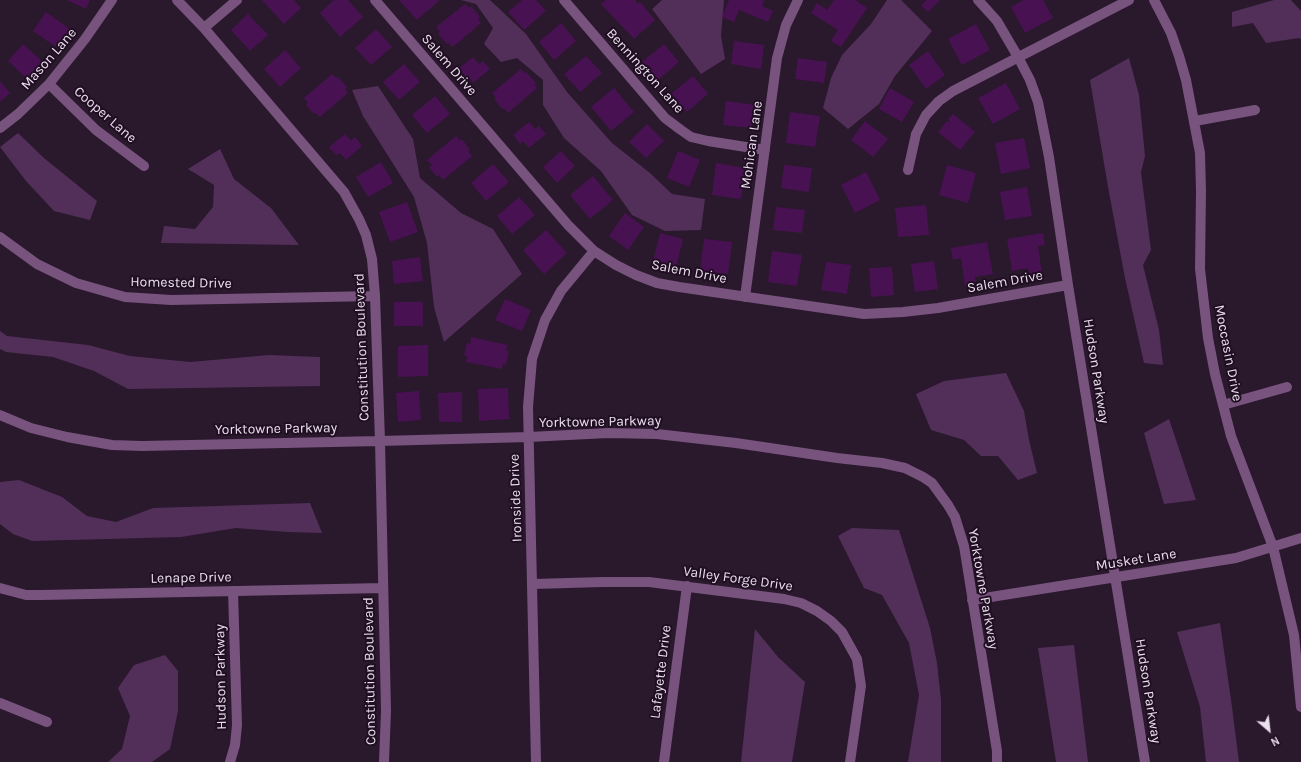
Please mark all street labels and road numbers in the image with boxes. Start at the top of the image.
street label: Mason Lane [18,25,80,93]
street label: Bennington Lane [603,25,687,117]
street label: Salem Drive [418,31,480,99]
street label: Cooper Lane [70,83,140,147]
street label: Mohican Lane [738,100,766,190]
street label: Salem Drive [650,256,728,288]
street label: Salem Drive [966,267,1044,297]
street label: Constitution Boulevard [351,273,373,421]
street label: Homested Drive [130,274,232,292]
street label: Moccasin Drive [1210,303,1246,403]
street label: Hudson Parkway [1079,317,1113,425]
street label: Yorktowne Parkway [539,413,661,431]
street label: Yorktowne Parkway [215,420,337,438]
street label: Ironside Drive [506,454,526,542]
street label: Yorktowne Parkway [964,527,1002,651]
street label: Musket Lane [1095,545,1177,575]
street label: Valley Forge Drive [682,563,794,595]
street label: Lenape Drive [150,569,232,587]
street label: Constitution Boulevard [360,597,380,745]
street label: Hudson Parkway [212,624,230,730]
street label: Lafayette Drive [647,624,675,720]
street label: Hudson Parkway [1131,637,1165,745]

